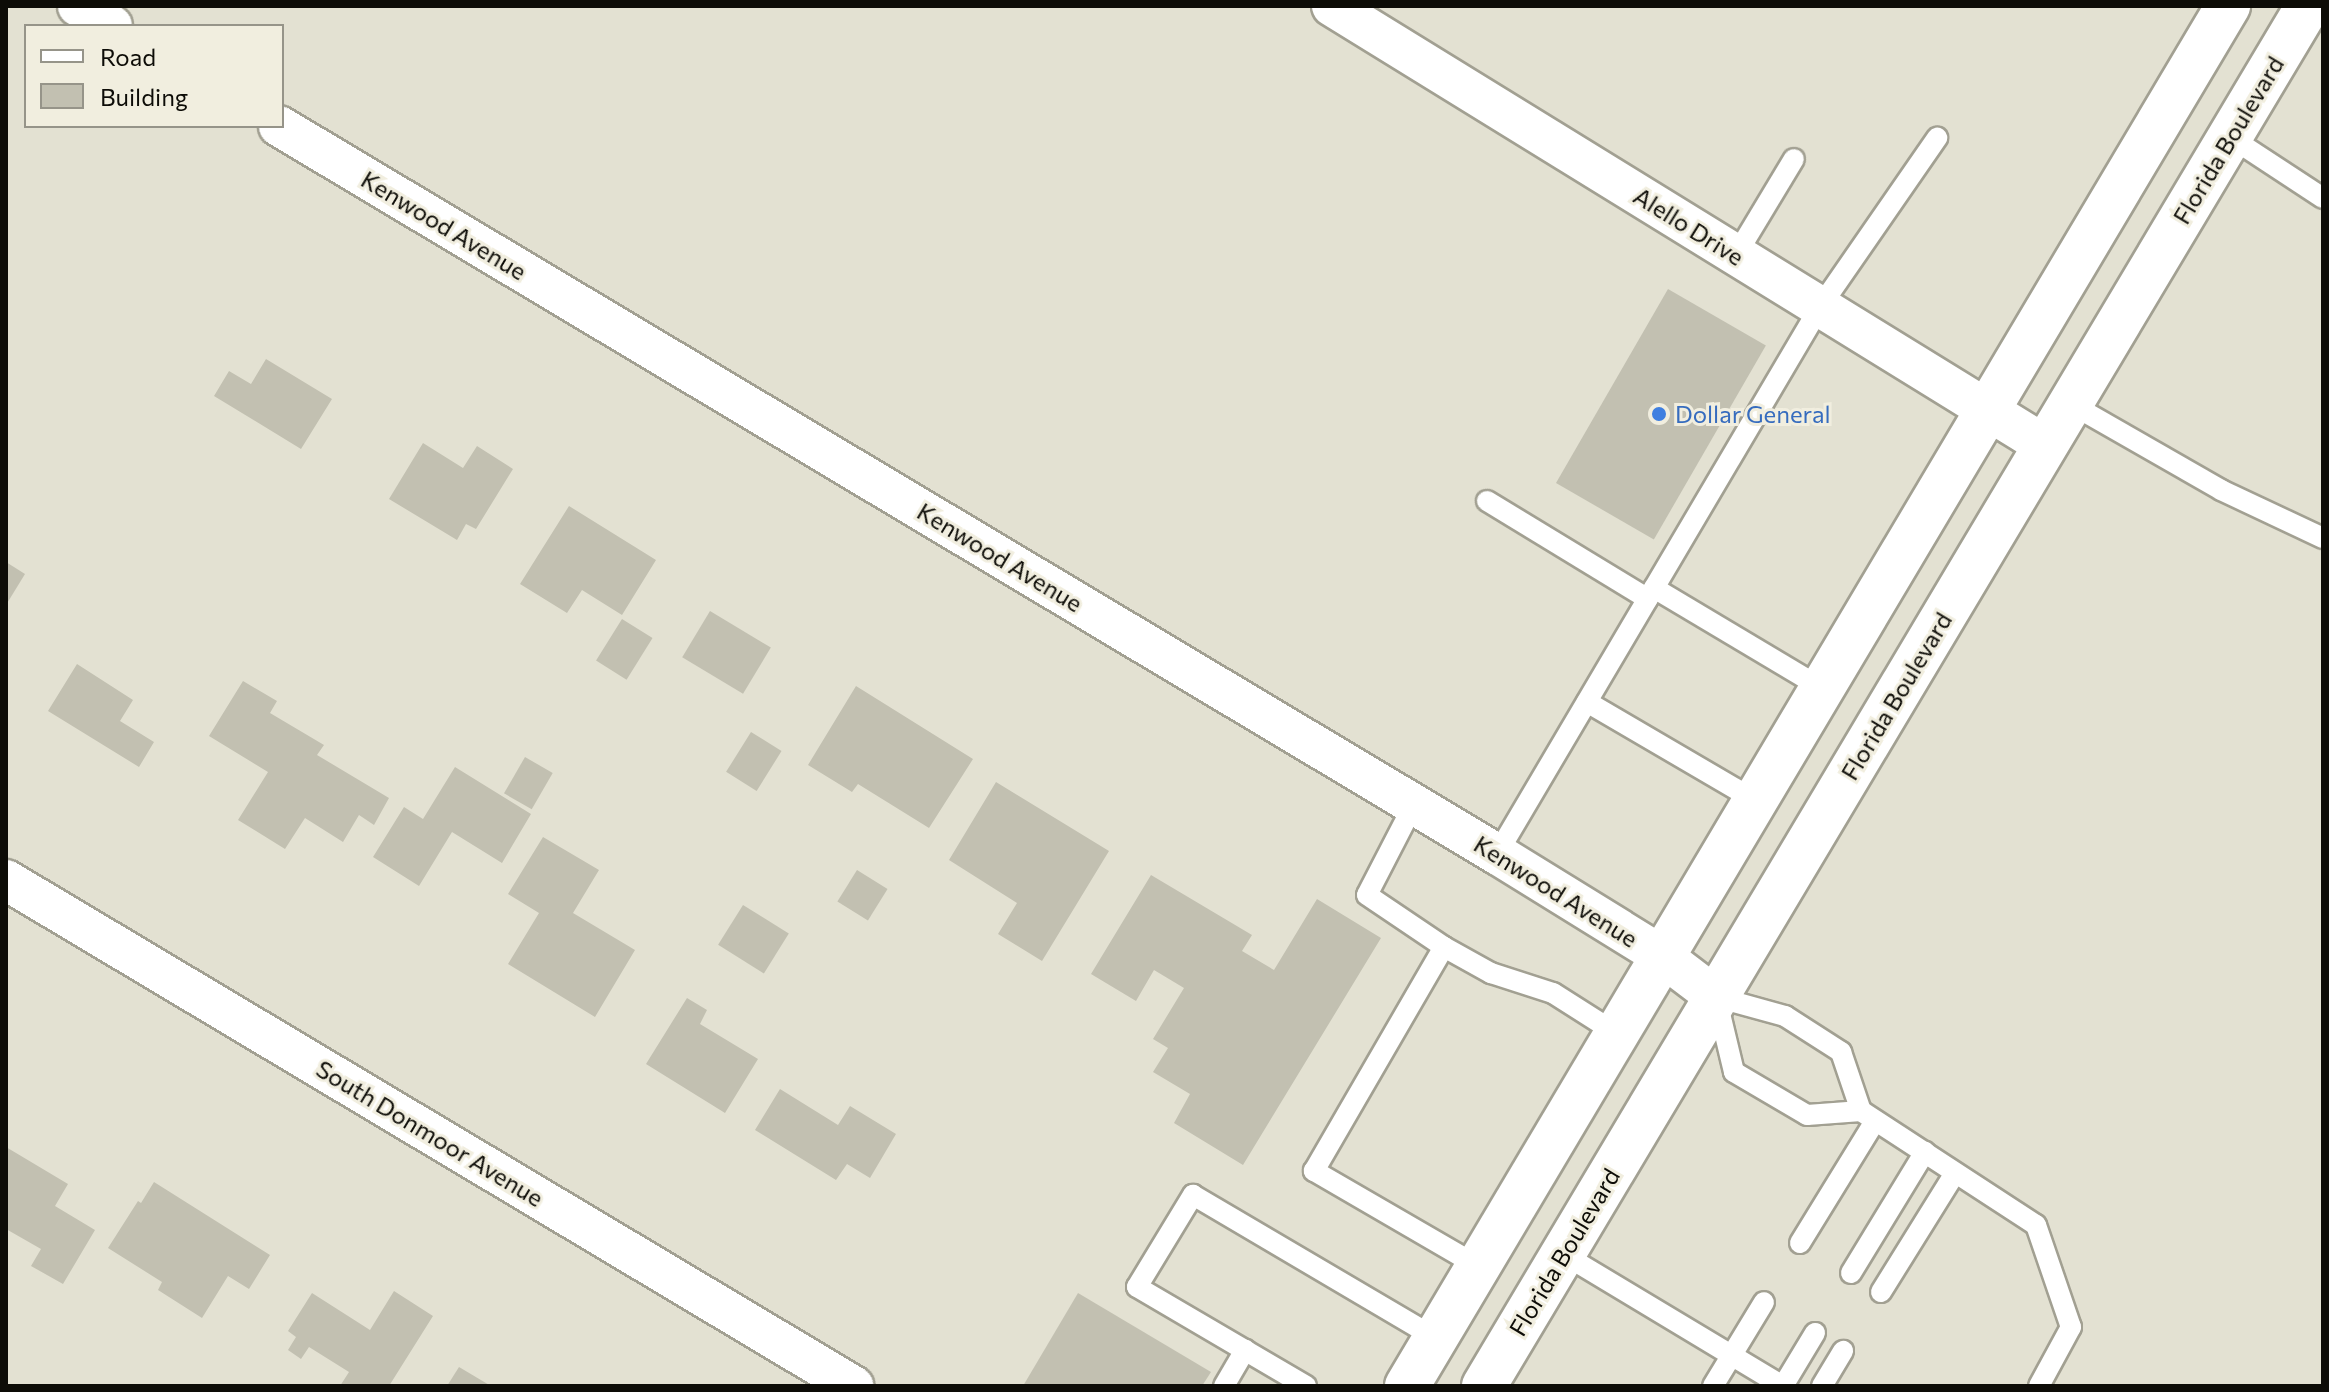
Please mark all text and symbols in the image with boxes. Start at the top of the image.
legend [24,24,284,128]
text: Road [100,42,156,71]
street label: Florida Boulevard [2167,51,2289,229]
text: Building [100,82,188,111]
street label: Kenwood Avenue [356,164,532,286]
street label: Alello Drive [1629,181,1749,271]
place label: Dollar General [1675,400,1831,428]
marker: Dollar General [1650,405,1668,423]
street label: Kenwood Avenue [912,496,1088,618]
street label: Florida Boulevard [1835,607,1957,785]
street label: Kenwood Avenue [1469,829,1643,953]
street label: South Donmoor Avenue [311,1054,549,1212]
street label: Florida Boulevard [1503,1163,1625,1341]

